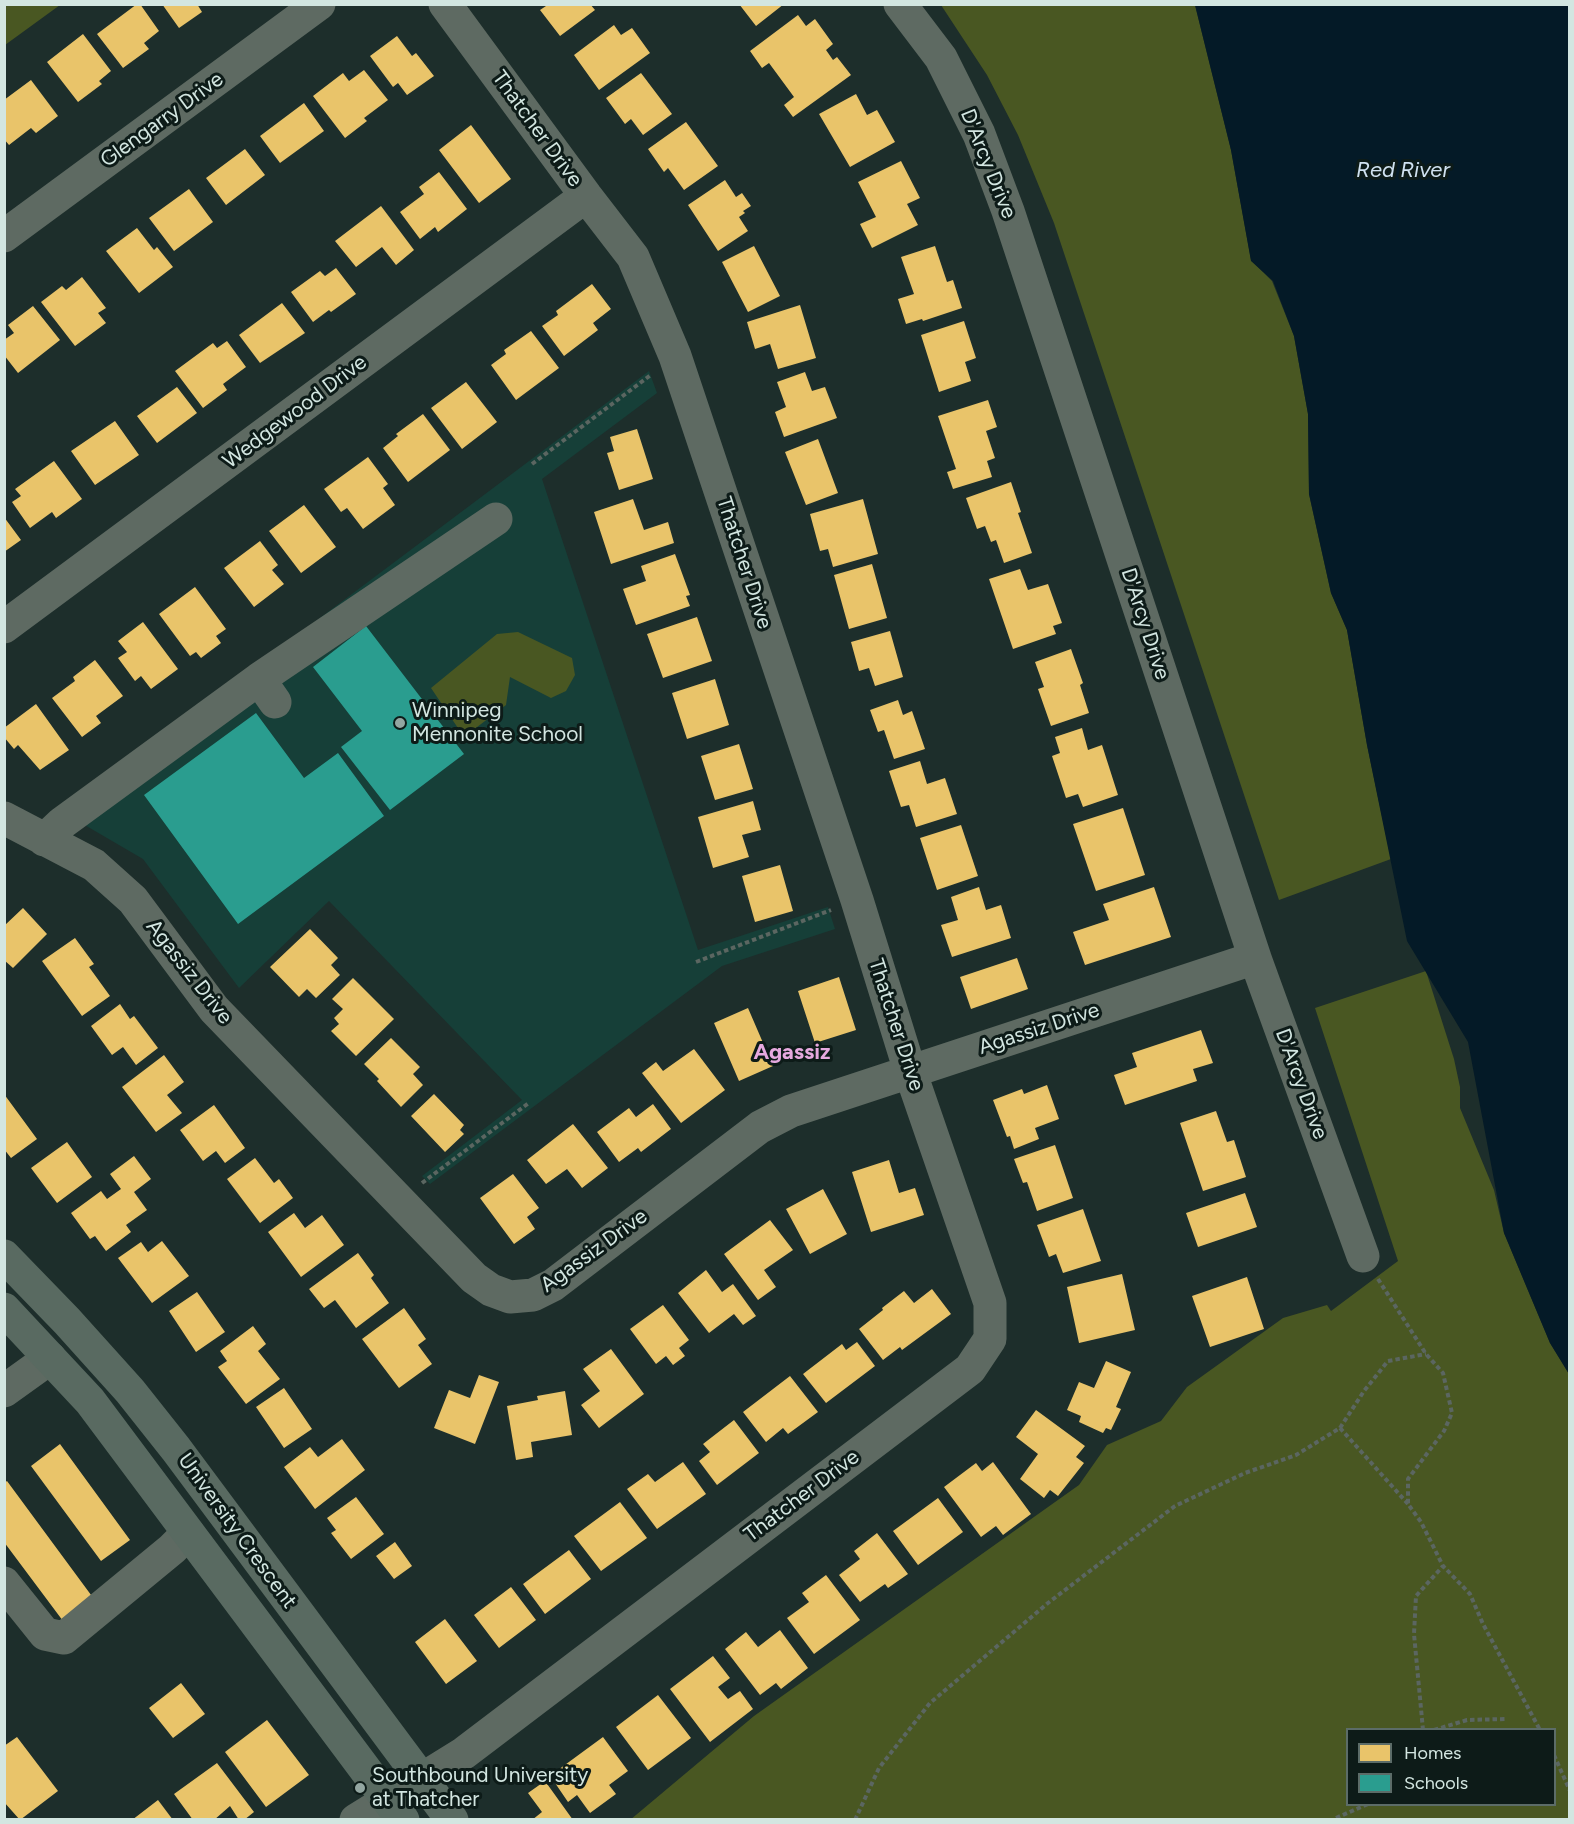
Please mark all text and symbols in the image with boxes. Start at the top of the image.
street label: Thatcher Drive [486,66,588,192]
street label: Glengarry Drive [96,67,228,173]
street label: D'Arcy Drive [955,106,1021,222]
water label: Red River [1356,158,1450,184]
street label: Wedgewood Drive [218,350,372,474]
street label: Thatcher Drive [711,494,777,632]
street label: D'Arcy Drive [1115,565,1175,683]
place label: Winnipeg Mennonite School [412,698,583,748]
marker: Winnipeg Mennonite School [393,716,407,730]
street label: Agassiz Drive [140,915,238,1029]
street label: Thatcher Drive [863,956,929,1094]
street label: Agassiz Drive [975,998,1103,1060]
street label: D'Arcy Drive [1269,1025,1333,1143]
district label: Agassiz [753,1040,831,1066]
street label: Agassiz Drive [536,1204,652,1298]
street label: Thatcher Drive [740,1445,864,1547]
street label: University Crescent [172,1449,302,1613]
legend [1346,1728,1556,1806]
text: Homes [1404,1742,1462,1764]
place label: Southbound University at Thatcher [372,1763,588,1813]
text: Schools [1404,1772,1468,1794]
marker: Southbound University at Thatcher [353,1781,367,1795]

